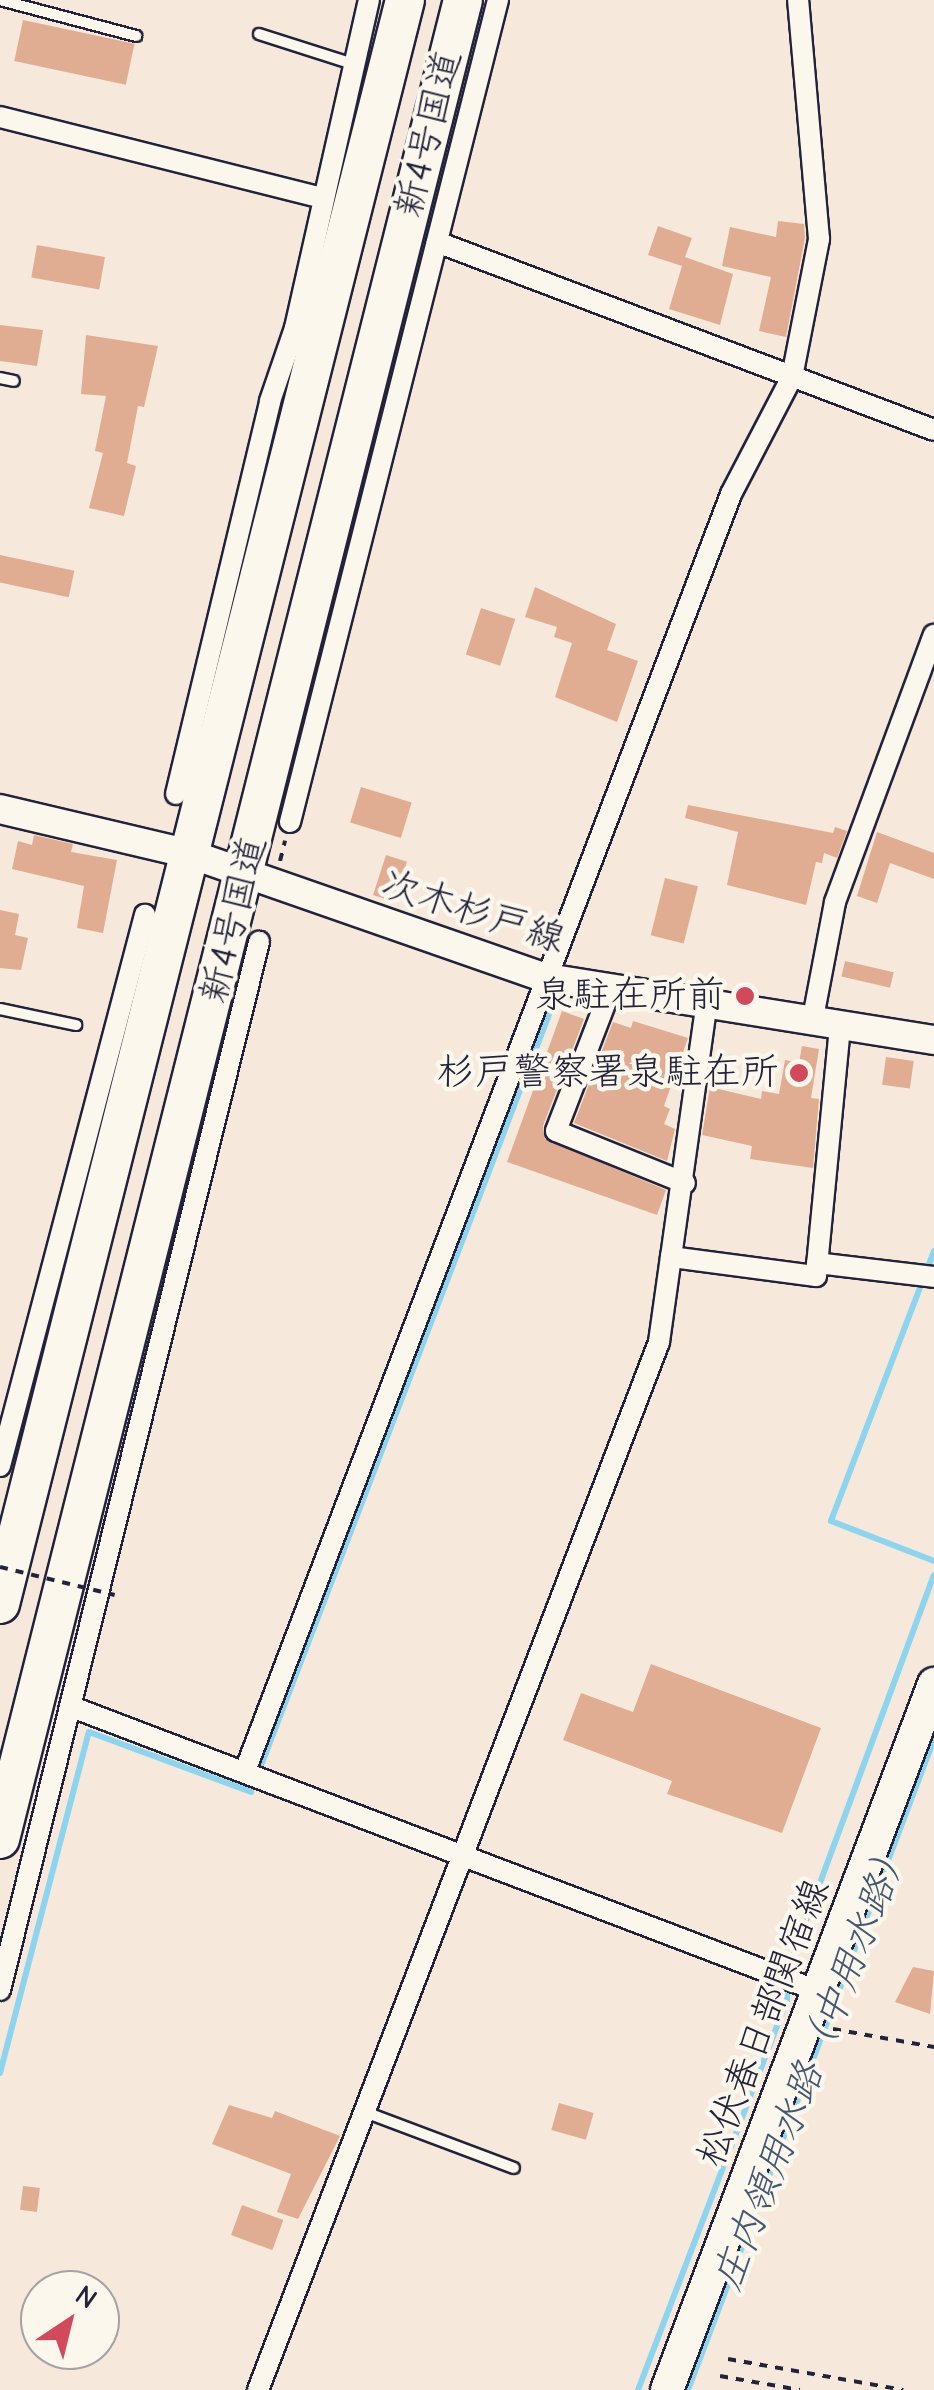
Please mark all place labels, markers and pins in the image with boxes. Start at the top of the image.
place label: 泉駐在所前 [535,973,725,1019]
marker: 泉駐在所前 [734,985,756,1007]
place label: 杉戸警察署泉駐在所 [437,1050,779,1096]
marker: 杉戸警察署泉駐在所 [788,1062,810,1084]

